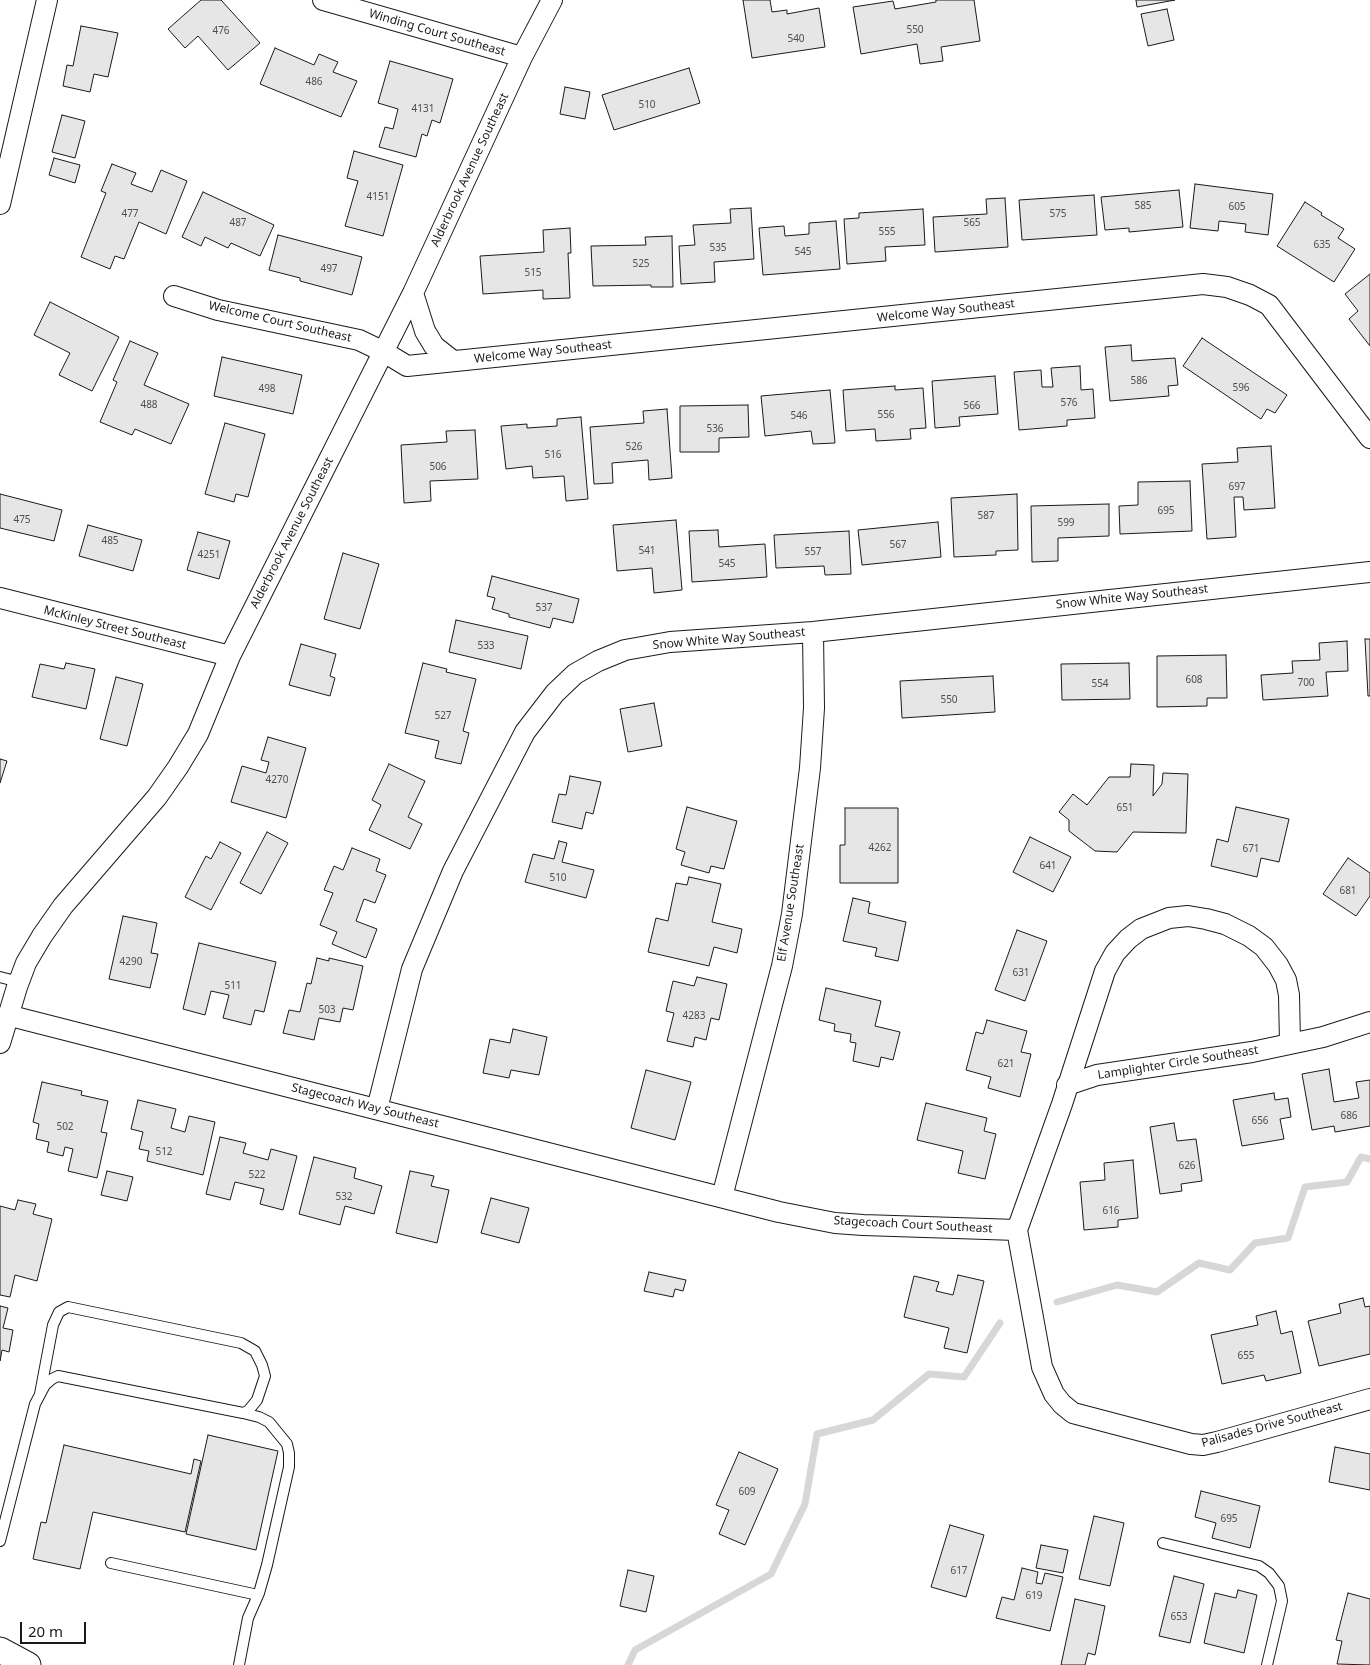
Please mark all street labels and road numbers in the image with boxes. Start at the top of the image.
street label: Winding Court Southeast [367,7,507,59]
street label: Alderbrook Avenue Southeast [428,91,512,249]
street label: Welcome Way Southeast [876,297,1016,325]
street label: Welcome Court Southeast [207,299,353,345]
street label: Welcome Way Southeast [473,338,613,366]
street label: Alderbrook Avenue Southeast [247,455,337,611]
street label: Snow White Way Southeast [1055,582,1209,612]
street label: McKinley Street Southeast [42,603,188,653]
street label: Snow White Way Southeast [652,625,806,653]
street label: Elf Avenue Southeast [775,843,807,963]
street label: Lamplighter Circle Southeast [1097,1043,1259,1083]
street label: Stagecoach Way Southeast [290,1081,440,1131]
street label: Stagecoach Court Southeast [833,1214,993,1236]
street label: Palisades Drive Southeast [1200,1399,1344,1451]

